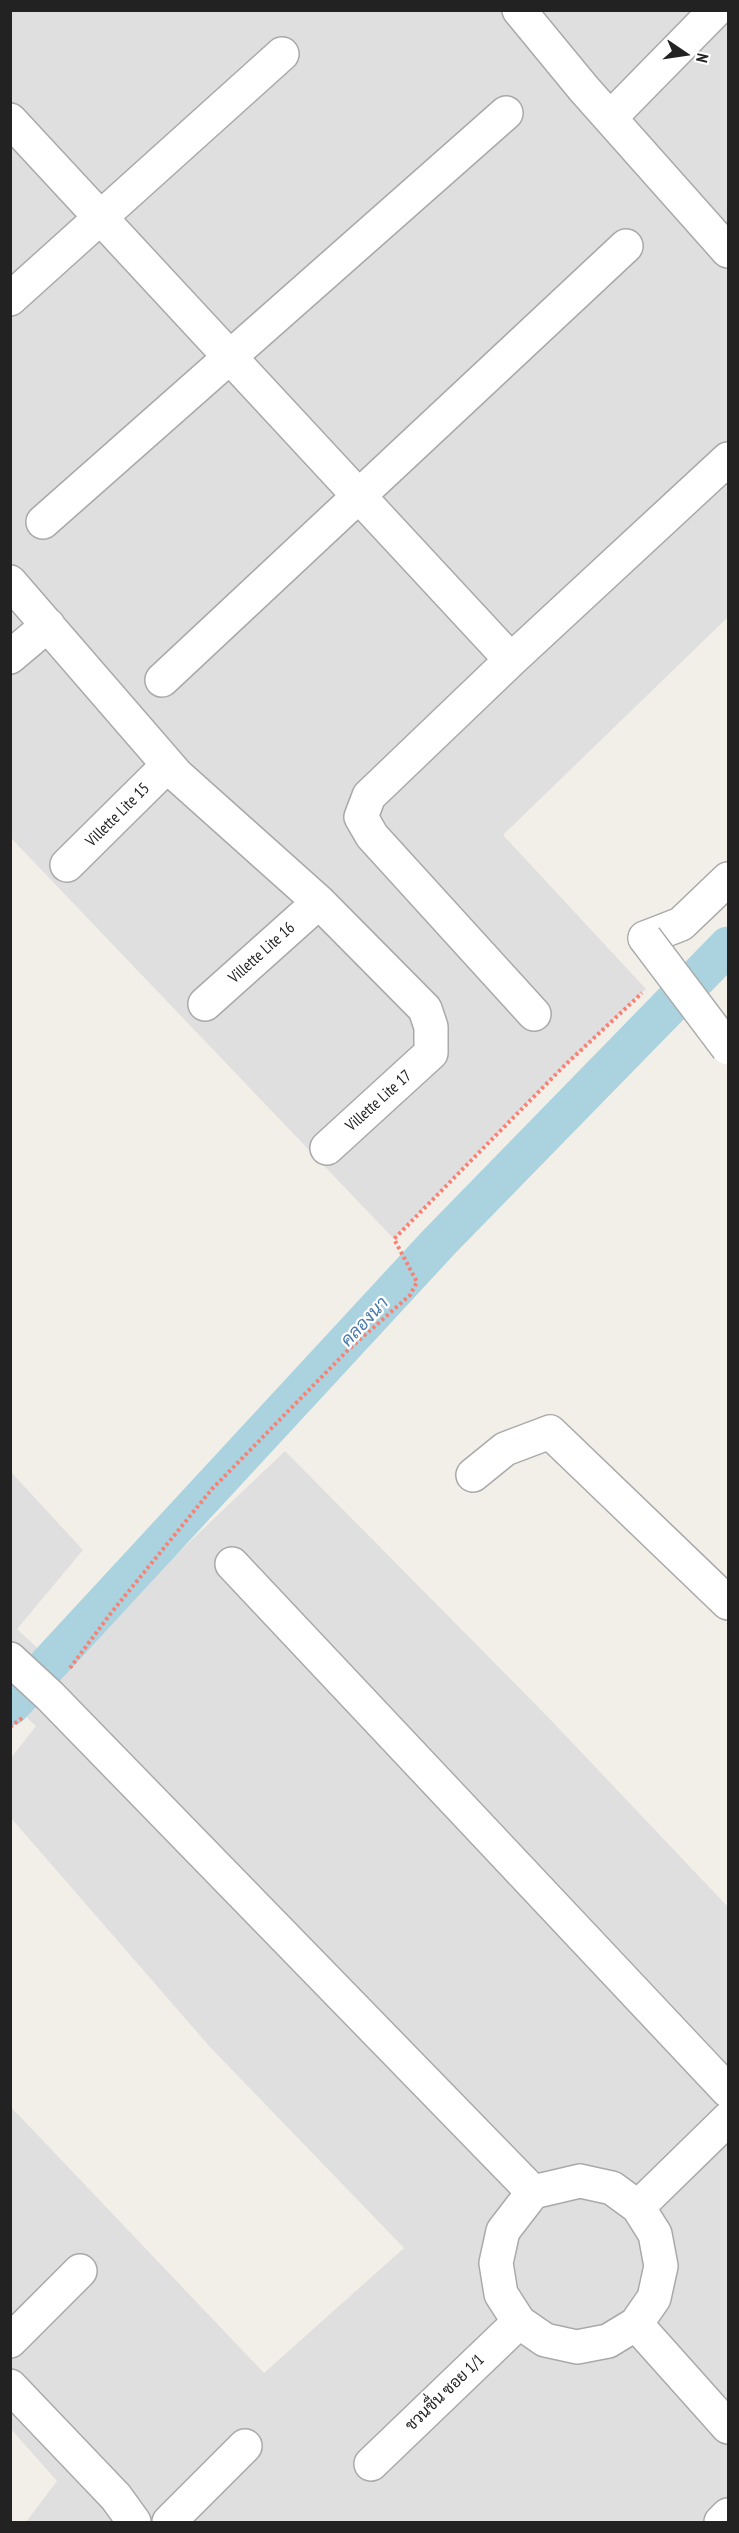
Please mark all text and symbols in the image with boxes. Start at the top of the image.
north arrow [655,24,715,84]
text: N [692,52,713,65]
street label: Villette Lite 15 [82,779,154,851]
street label: Villette Lite 16 [225,918,299,988]
street label: Villette Lite 17 [342,1066,416,1136]
water label: คลองนา [337,1293,393,1351]
street label: ชวนชื่น ซอย 1/1 [402,2351,488,2435]

